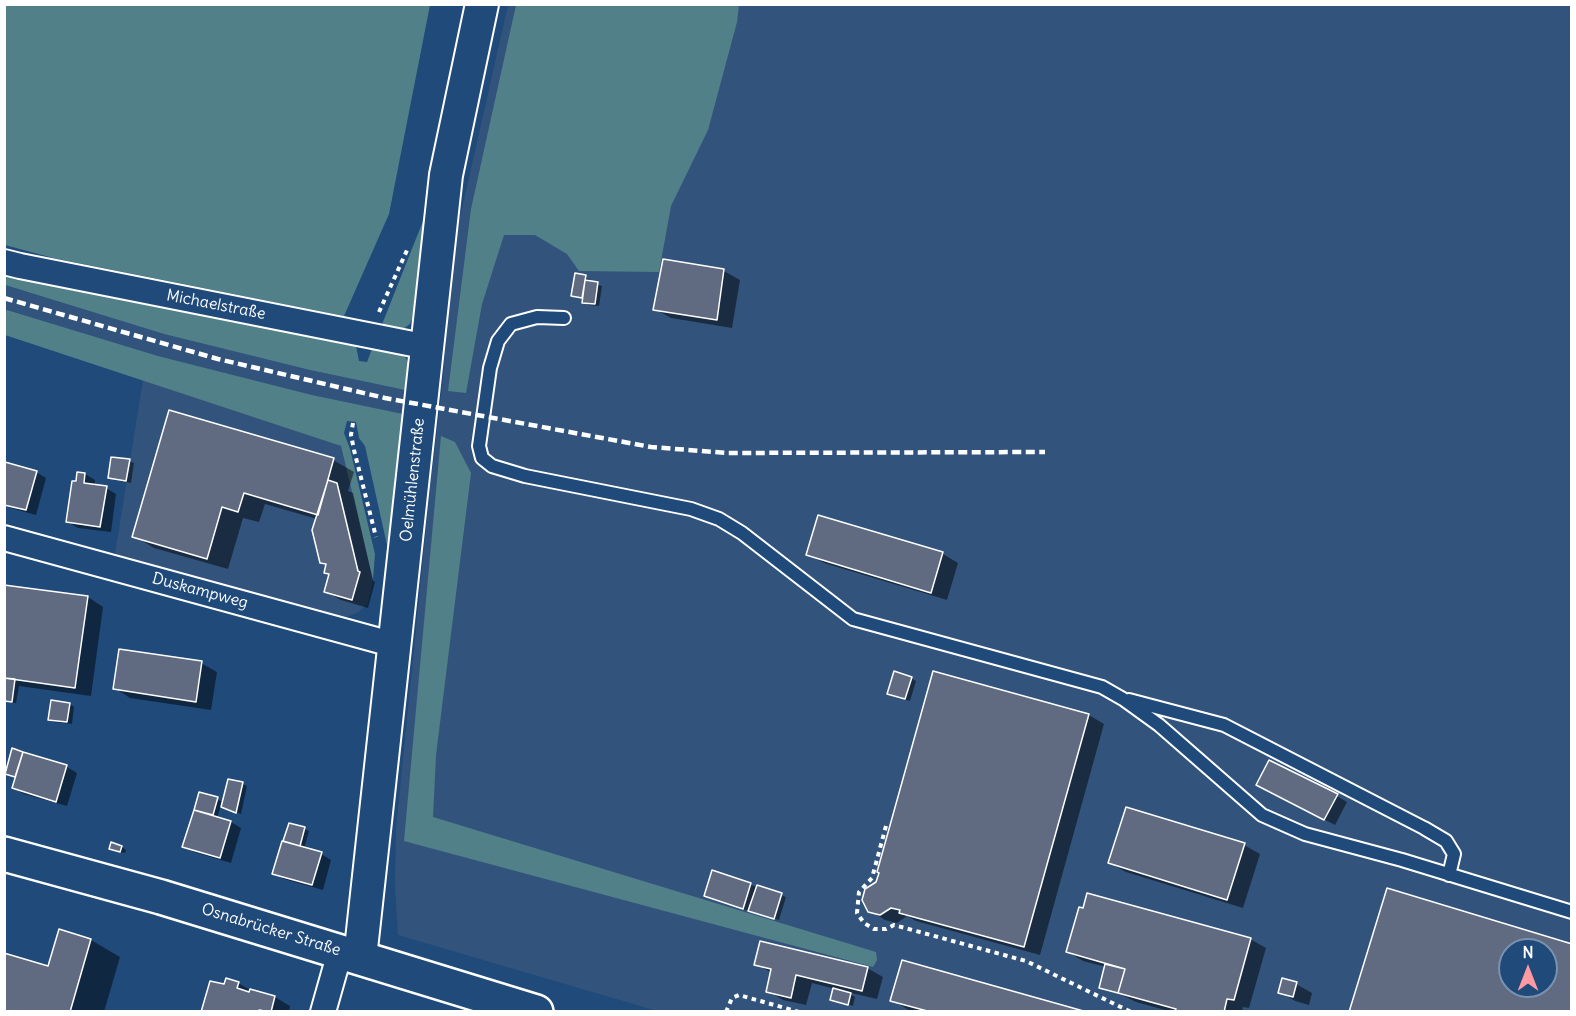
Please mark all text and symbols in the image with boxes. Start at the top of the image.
street label: Michaelstraße [165,286,267,324]
street label: Oelmühlenstraße [397,417,429,543]
street label: Duskampweg [150,569,250,613]
street label: Osnabrücker Straße [199,900,343,960]
north arrow [1498,938,1558,998]
text: N [1522,942,1534,962]

